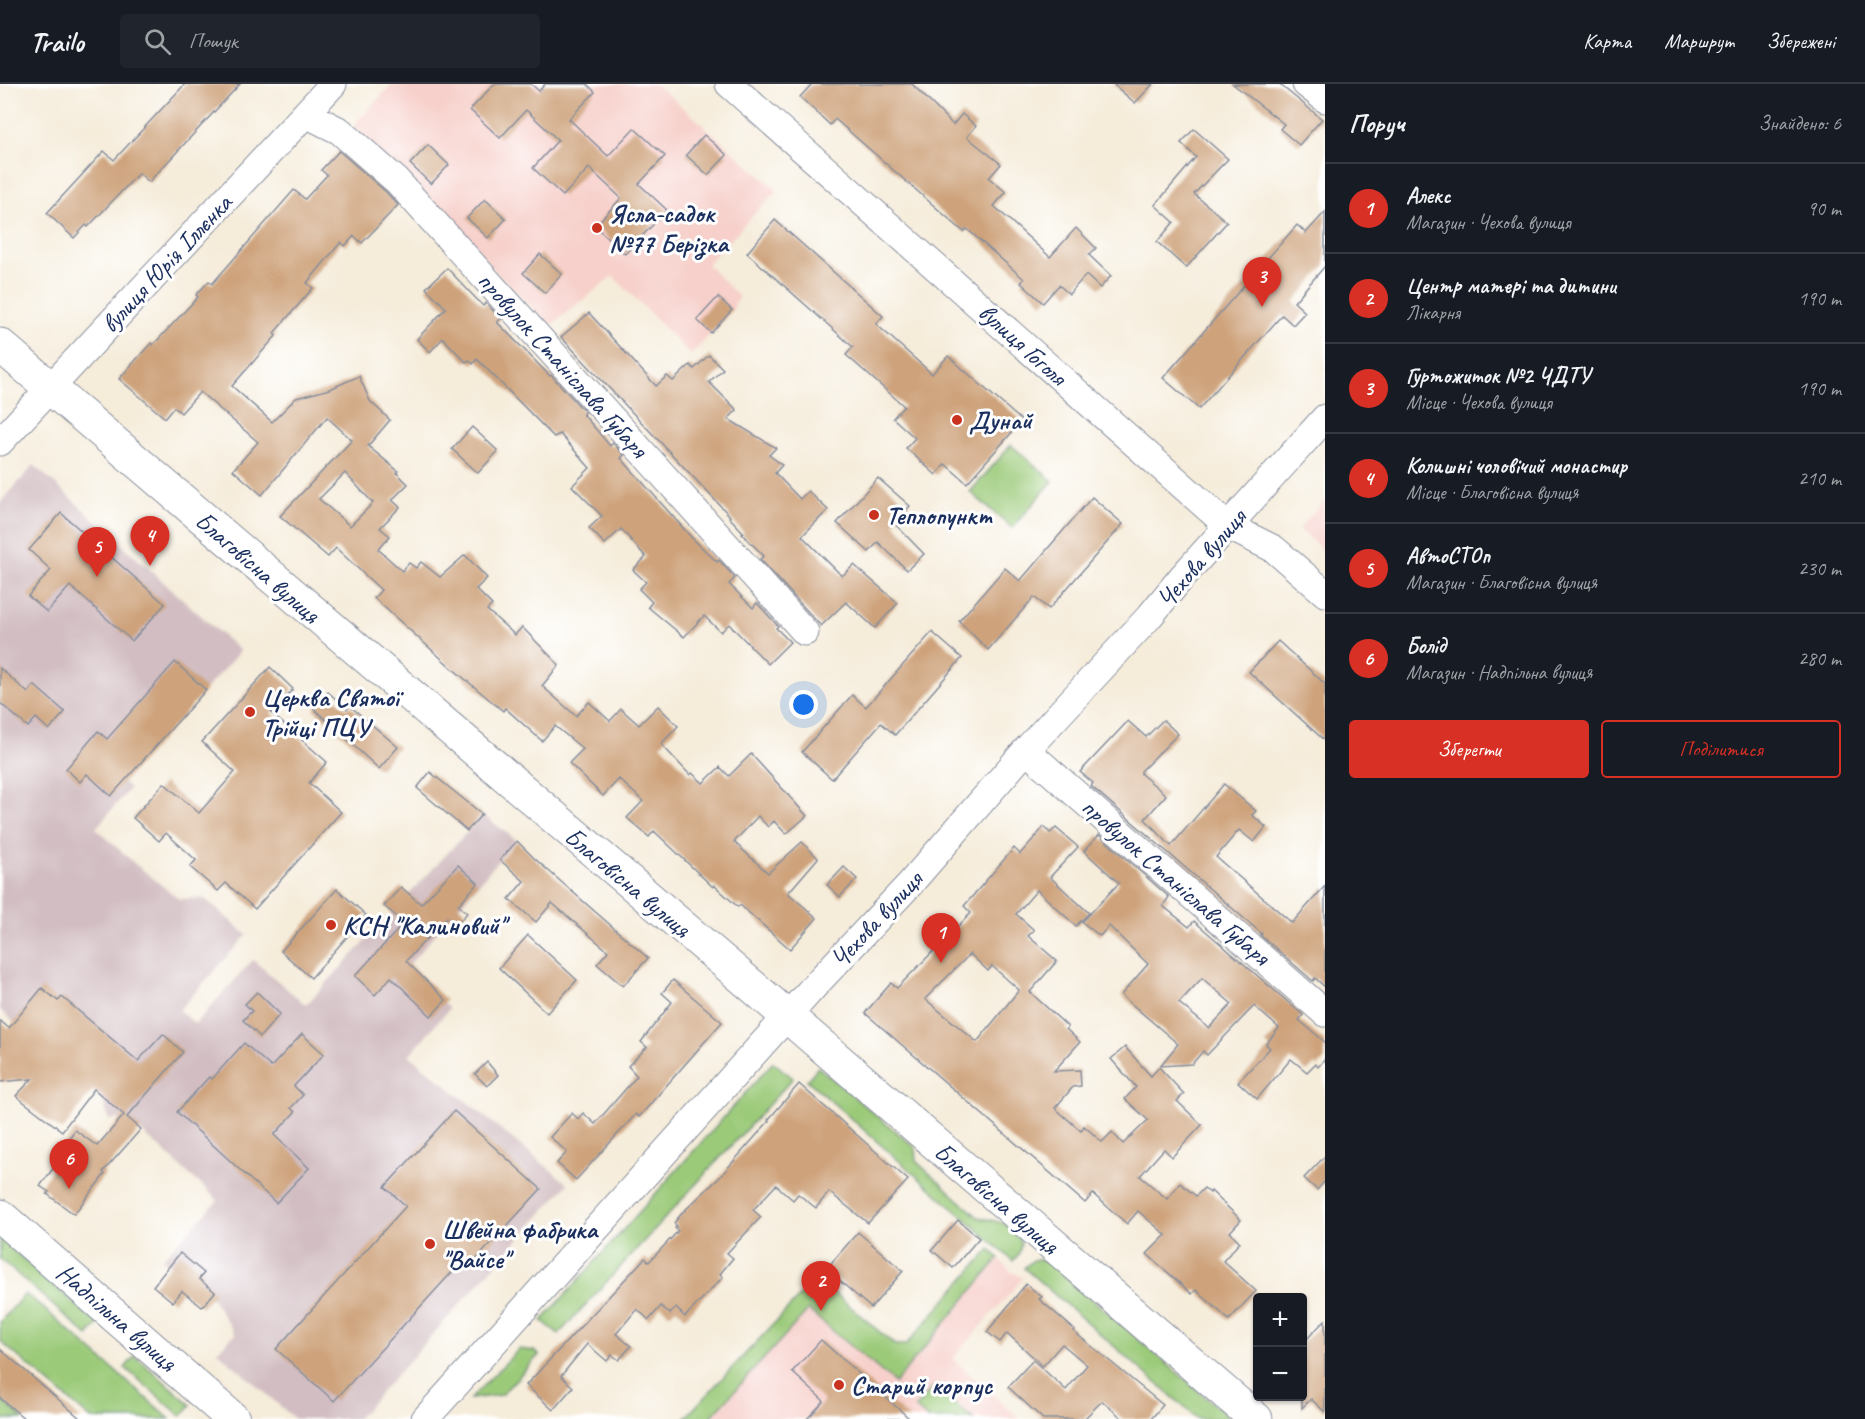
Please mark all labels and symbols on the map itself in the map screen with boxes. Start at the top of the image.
street label: вулиця Юрія Іллєнка [94,186,240,340]
place label: Ясла-садок №77 Берізка [609,197,730,260]
marker: Ясла-садок №77 Берізка [590,221,604,235]
pin: 3 [1242,258,1282,307]
street label: провулок Станіслава Губаря [470,264,656,466]
street label: вулиця Гоголя [971,296,1075,394]
place label: Дунай [969,404,1034,437]
marker: Дунай [950,413,964,427]
place label: Теплопункт [886,499,993,532]
street label: Чехова вулиця [1149,500,1255,615]
street label: Благовісна вулиця [188,504,328,632]
marker: Теплопункт [867,508,881,522]
pin: 4 [130,516,170,566]
pin: 5 [78,528,116,577]
place label: Церква Святої Трійці ПЦУ [262,681,405,744]
your location [789,690,818,719]
marker: Церква Святої Трійці ПЦУ [243,705,257,719]
street label: провулок Станіслава Губаря [1075,790,1278,974]
street label: Благовісна вулиця [558,820,699,946]
street label: Чехова вулиця [823,862,931,975]
place label: КСН "Калиновий" [343,909,511,942]
pin: 1 [922,914,960,963]
marker: КСН "Калиновий" [324,918,338,932]
street label: Благовісна вулиця [927,1135,1067,1263]
pin: 6 [50,1140,88,1189]
place label: Швейна фабрика "Вайсе" [442,1213,599,1276]
marker: Швейна фабрика "Вайсе" [423,1237,437,1251]
street label: Надпільна вулиця [50,1256,185,1380]
pin: 2 [802,1262,840,1311]
place label: Старий корпус [851,1369,993,1402]
marker: Старий корпус [832,1378,846,1392]

